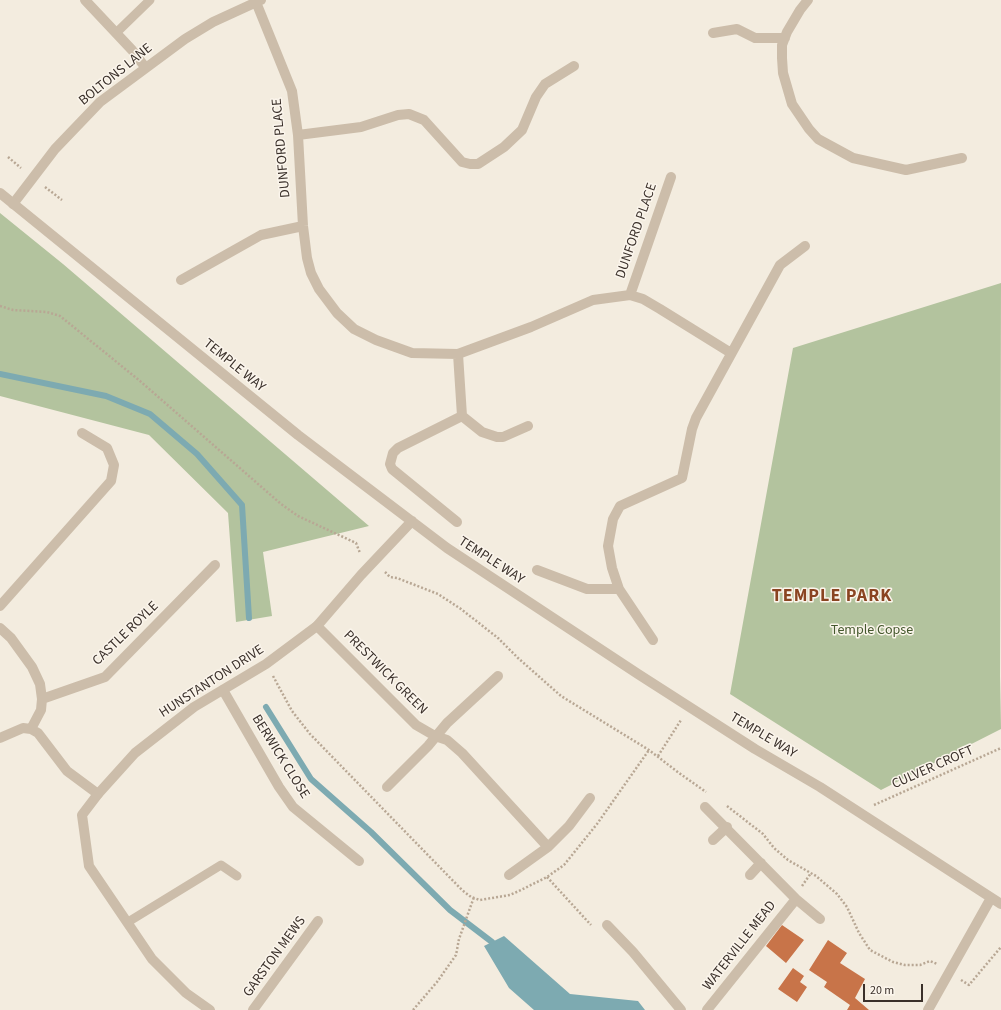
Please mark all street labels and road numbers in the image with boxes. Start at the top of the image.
street label: BOLTONS LANE [76,40,156,110]
street label: DUNFORD PLACE [269,98,295,198]
street label: DUNFORD PLACE [613,181,661,281]
street label: TEMPLE WAY [200,336,268,396]
street label: TEMPLE WAY [455,534,527,588]
street label: CASTLE ROYLE [90,598,162,670]
street label: PRESTWICK GREEN [339,627,431,719]
street label: HUNSTANTON DRIVE [157,642,267,722]
street label: TEMPLE WAY [727,709,799,763]
street label: BERWICK CLOSE [247,712,313,802]
street label: CULVER CROFT [890,743,976,793]
street label: WATERVILLE MEAD [700,898,780,994]
street label: GARSTON MEWS [240,913,310,1001]

